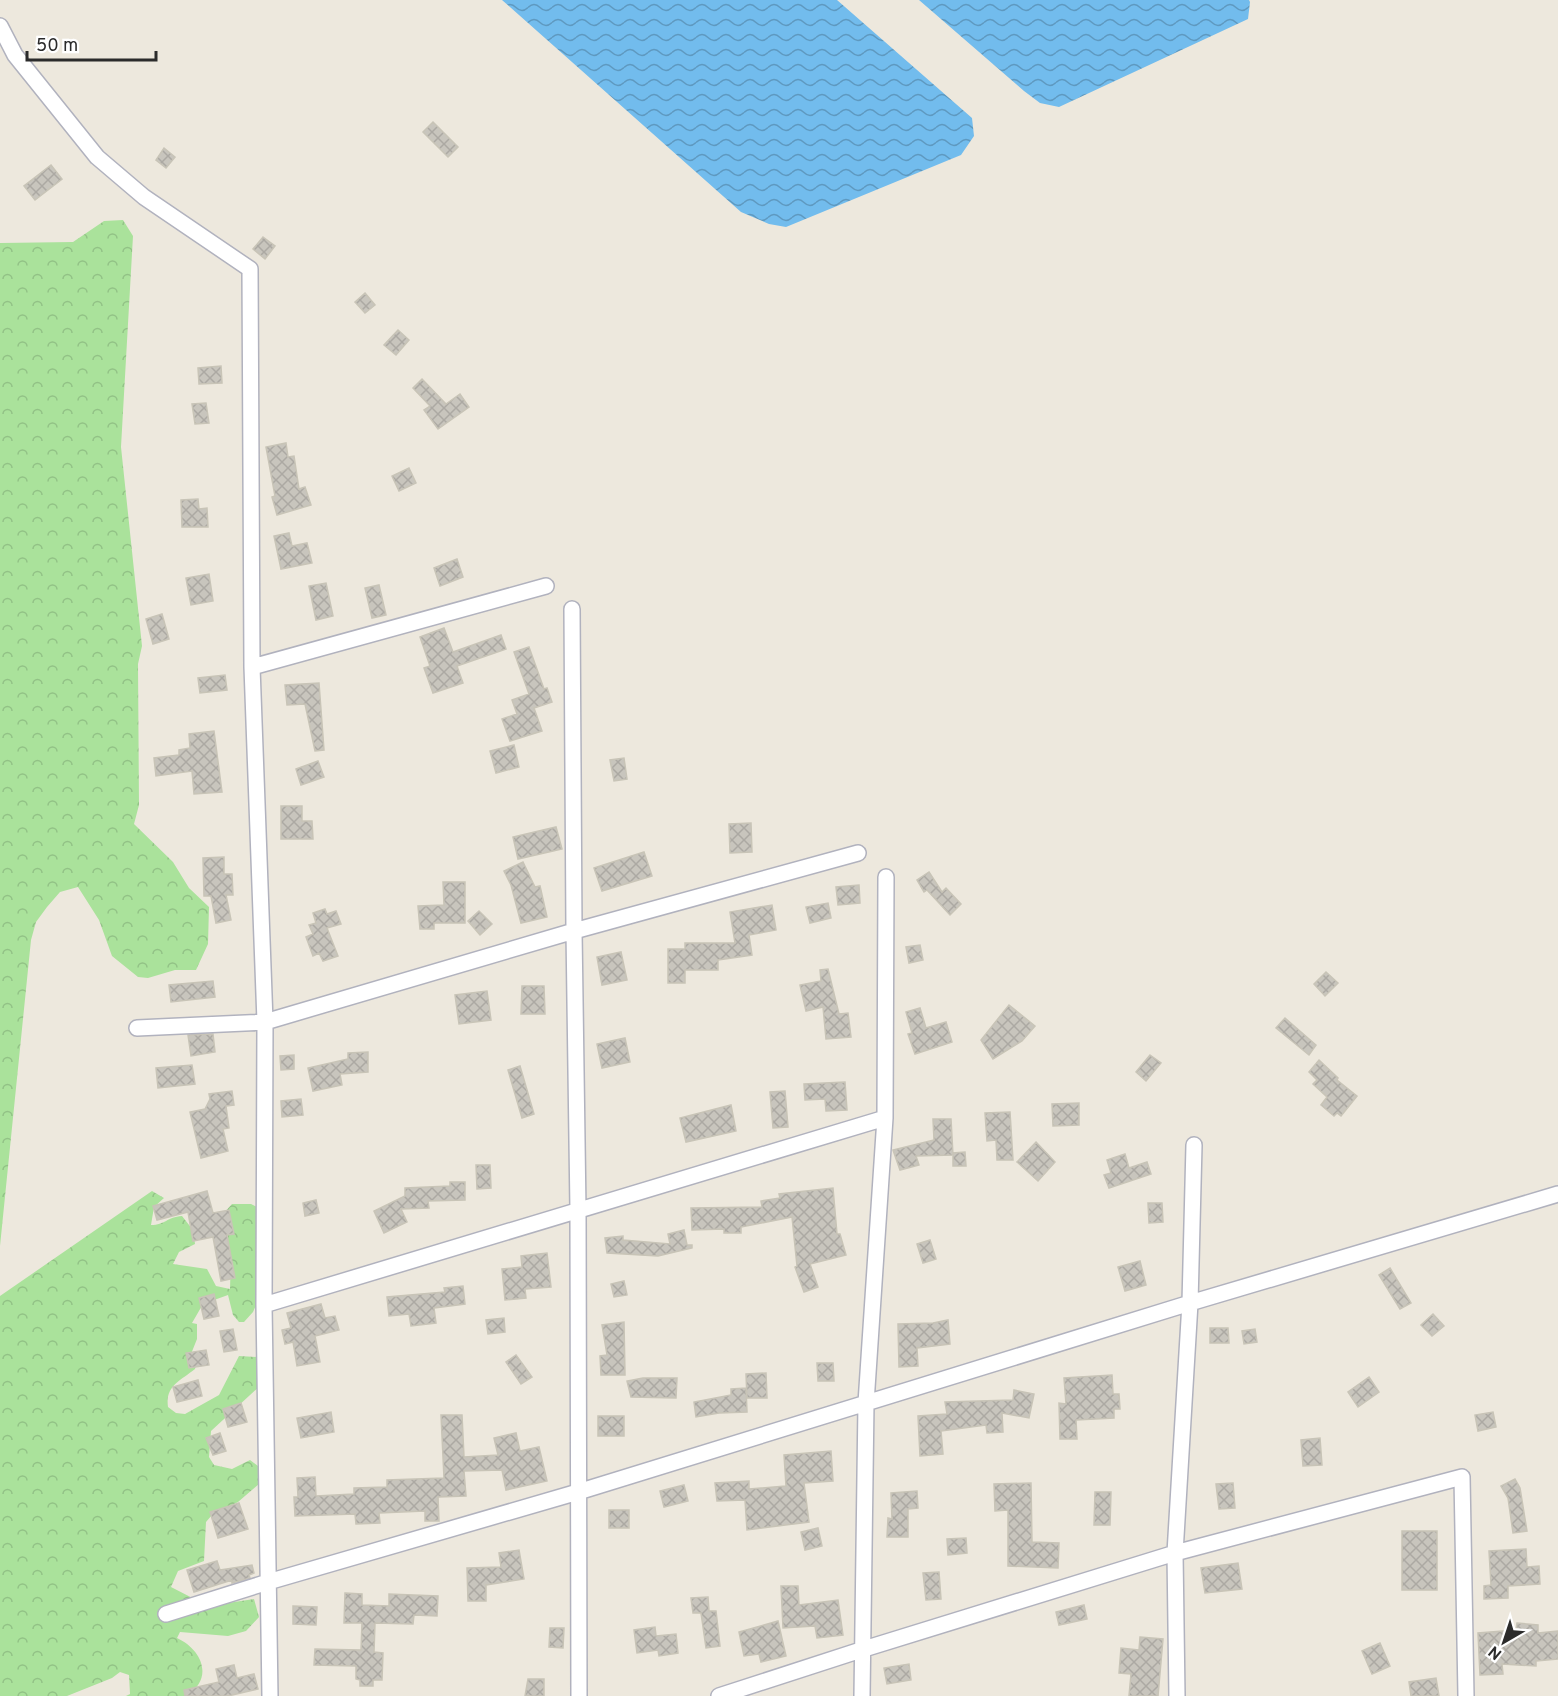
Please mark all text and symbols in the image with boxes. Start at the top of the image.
scale bar [27,24,156,62]
text: 50 m [36,35,78,58]
north arrow [1474,1612,1534,1672]
text: N [1485,1641,1507,1663]

